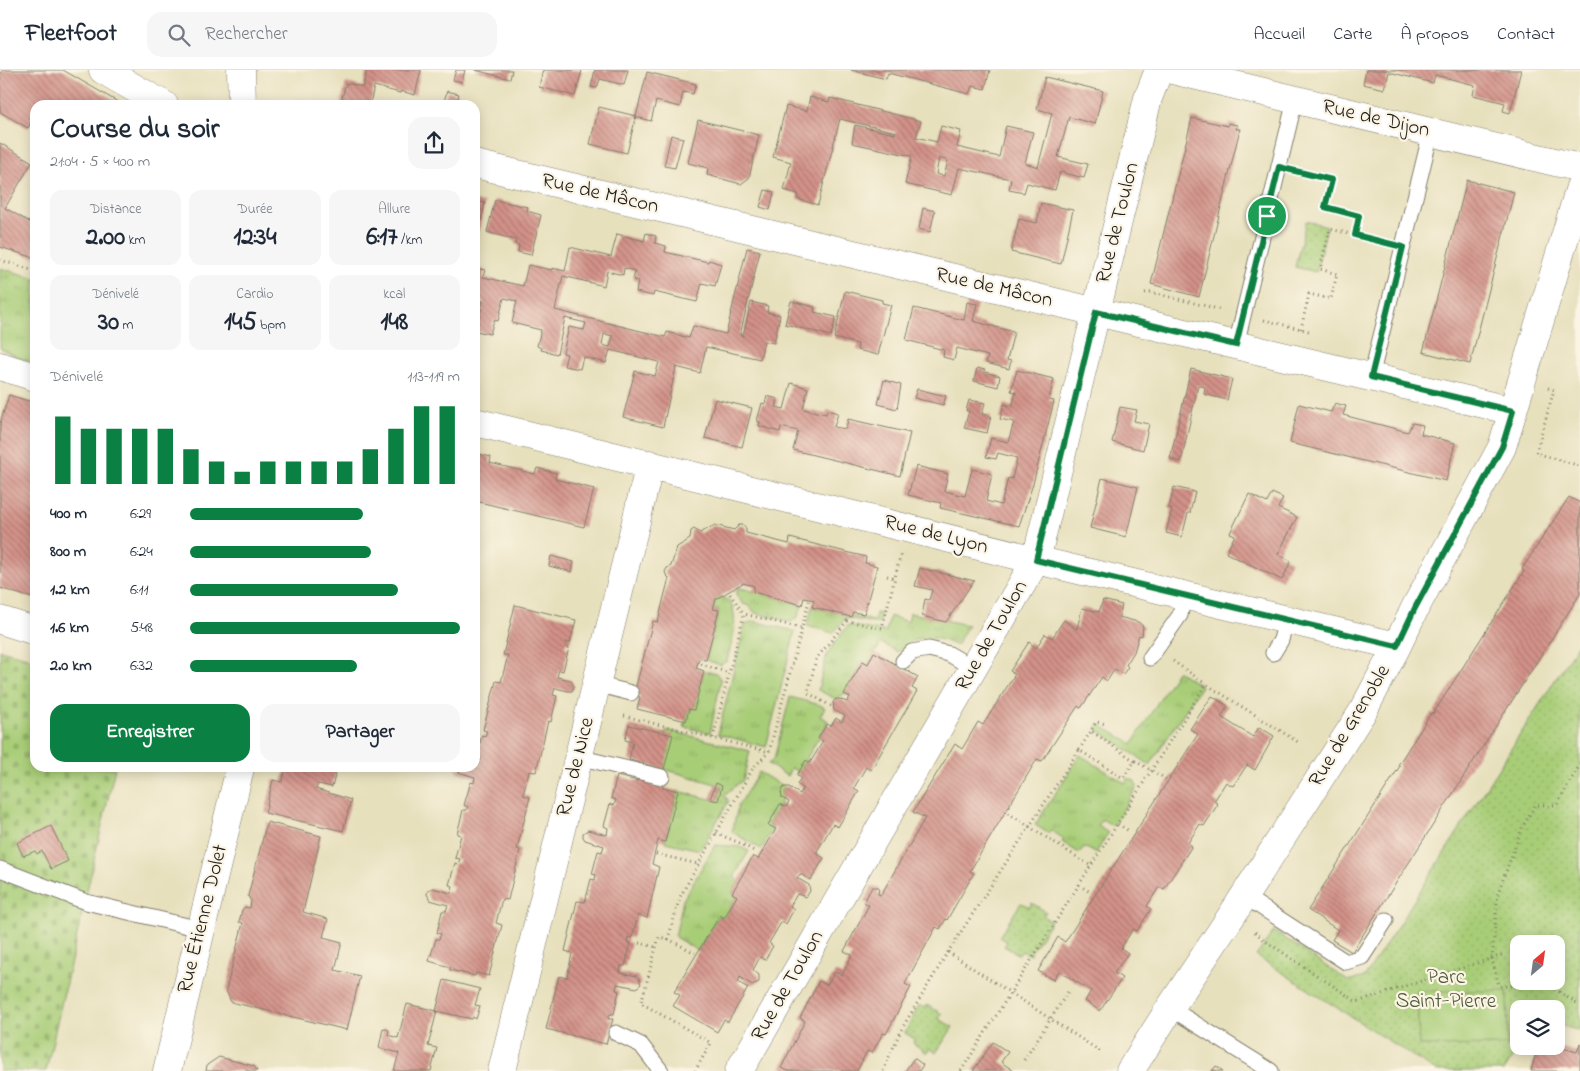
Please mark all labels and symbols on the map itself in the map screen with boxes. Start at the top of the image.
street label: Rue de Dijon [1319,92,1433,146]
street label: Rue de Toulon [1089,159,1147,287]
street label: Rue de Mâcon [538,166,662,222]
pin [1246,195,1288,237]
street label: Rue de Mâcon [932,260,1056,316]
street label: Rue de Lyon [880,508,991,564]
street label: Rue de Toulon [948,575,1036,697]
street label: Rue de Grenoble [1302,659,1399,793]
street label: Rue de Nice [549,714,603,820]
street label: Rue Étienne Dolet [170,842,236,996]
street label: Rue de Toulon [744,925,832,1047]
north arrow [1510,935,1565,990]
park label: Parc Saint-Pierre [1396,963,1497,1017]

